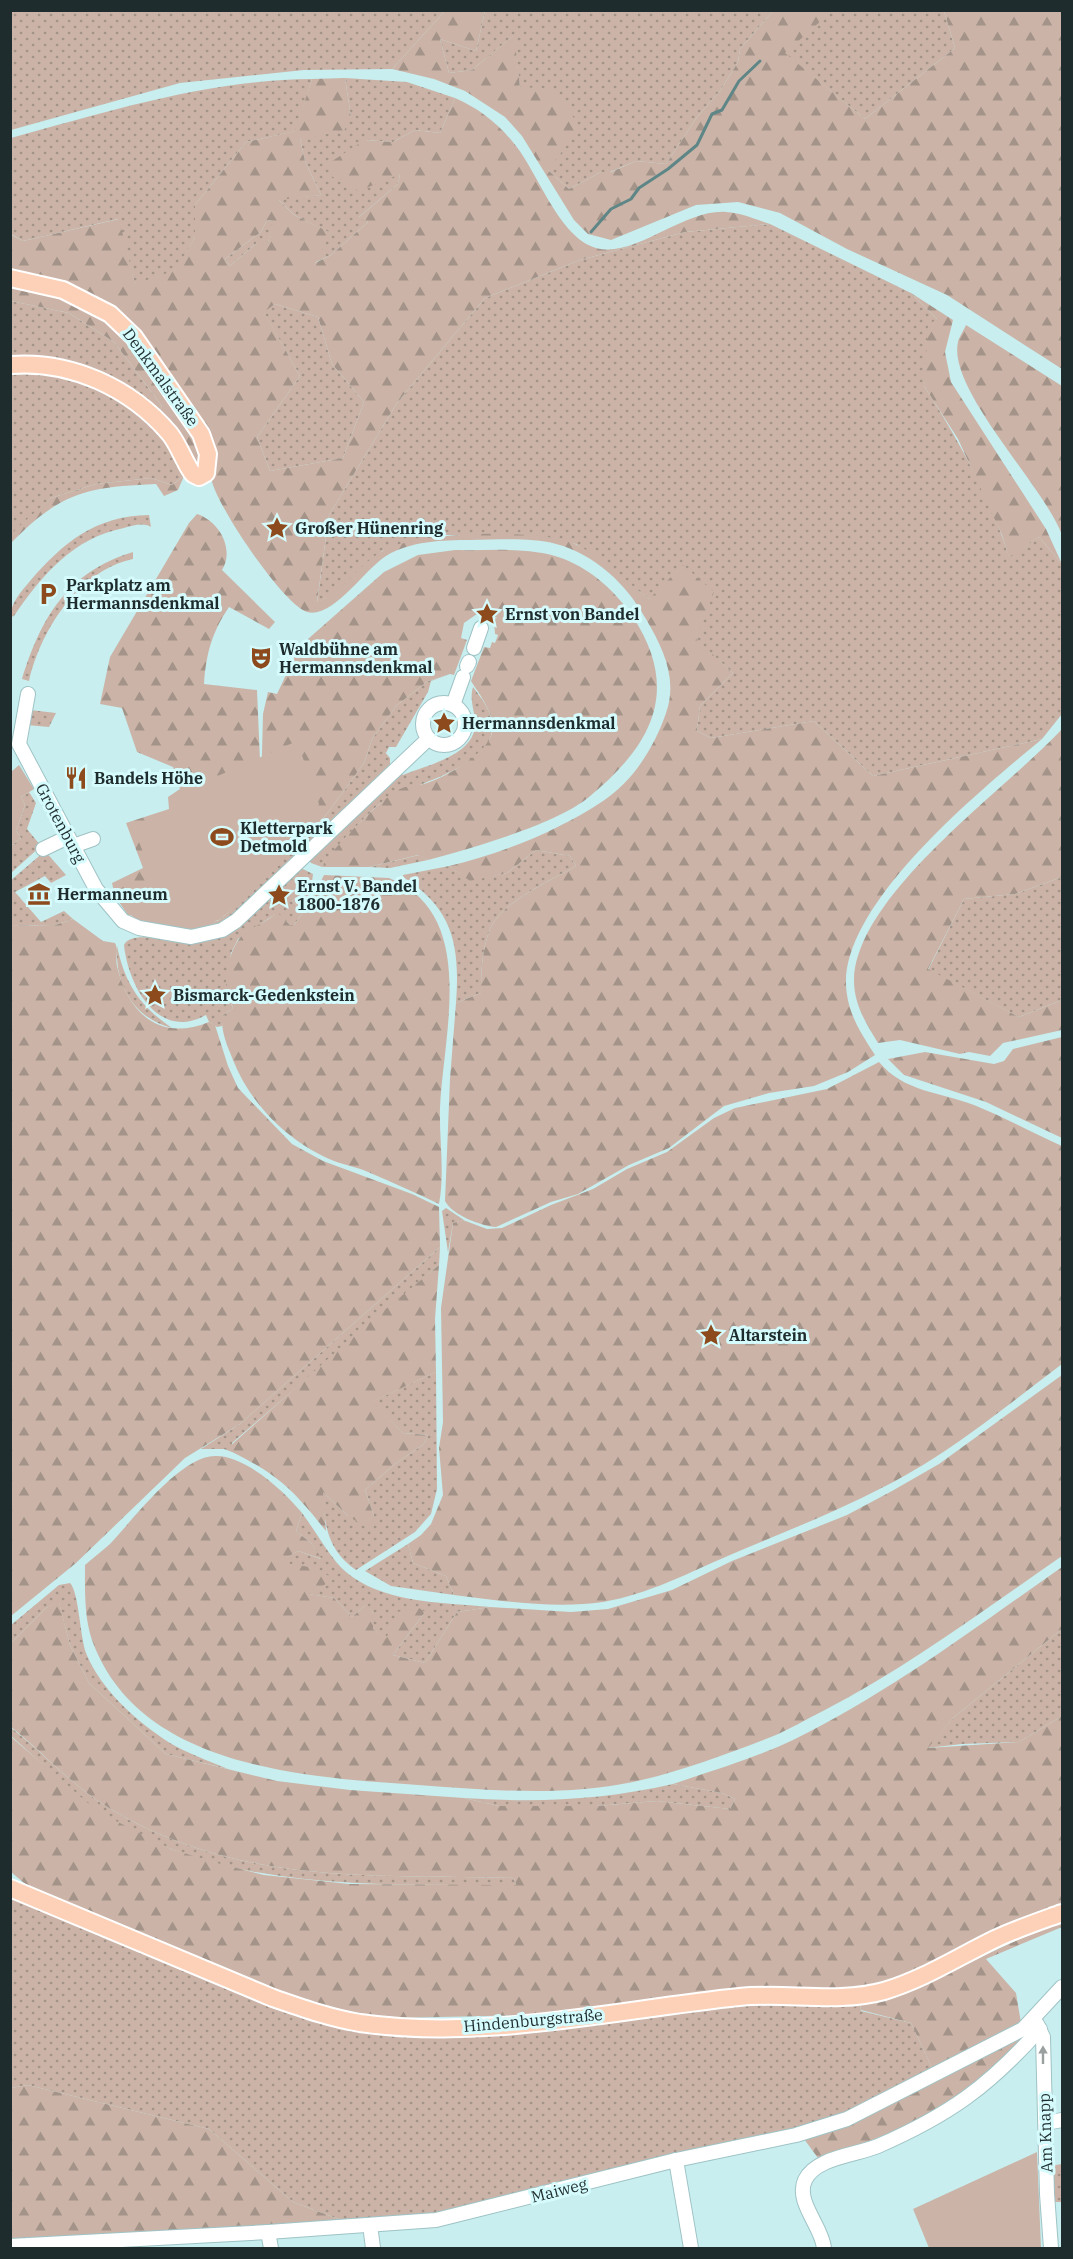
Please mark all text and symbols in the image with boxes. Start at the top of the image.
street label: Denkmalstraße [119,324,203,430]
place icon: Großer Hünenring [264,515,290,541]
place label: Großer Hünenring [295,518,444,538]
place label: Parkplatz am Hermannsdenkmal [66,575,220,613]
parking icon: Parkplatz am Hermannsdenkmal [35,581,61,607]
place icon: Ernst von Bandel [474,601,500,627]
place label: Ernst von Bandel [505,604,639,624]
place label: Waldbühne am Hermannsdenkmal [279,639,433,677]
theatre icon: Waldbühne am Hermannsdenkmal [248,645,274,671]
place icon: Hermannsdenkmal [431,710,457,736]
place label: Hermannsdenkmal [462,713,616,733]
restaurant icon: Bandels Höhe [63,765,89,791]
place label: Bandels Höhe [94,768,203,788]
street label: Grotenburg [32,780,90,867]
place label: Kletterpark Detmold [240,818,333,856]
sports icon: Kletterpark Detmold [209,824,235,850]
place label: Ernst V. Bandel 1800-1876 [297,876,417,914]
museum icon: Hermanneum [26,881,52,907]
place icon: Ernst V. Bandel 1800-1876 [266,882,292,908]
place label: Hermanneum [57,884,168,904]
place icon: Bismarck-Gedenkstein [142,982,168,1008]
place label: Bismarck-Gedenkstein [173,985,355,1005]
place icon: Altarstein [698,1322,724,1348]
place label: Altarstein [729,1325,808,1345]
street label: Hindenburgstraße [463,2004,603,2036]
one-way arrow [1038,2045,1048,2064]
street label: Am Knapp [1034,2093,1056,2173]
street label: Maiweg [529,2173,590,2207]

